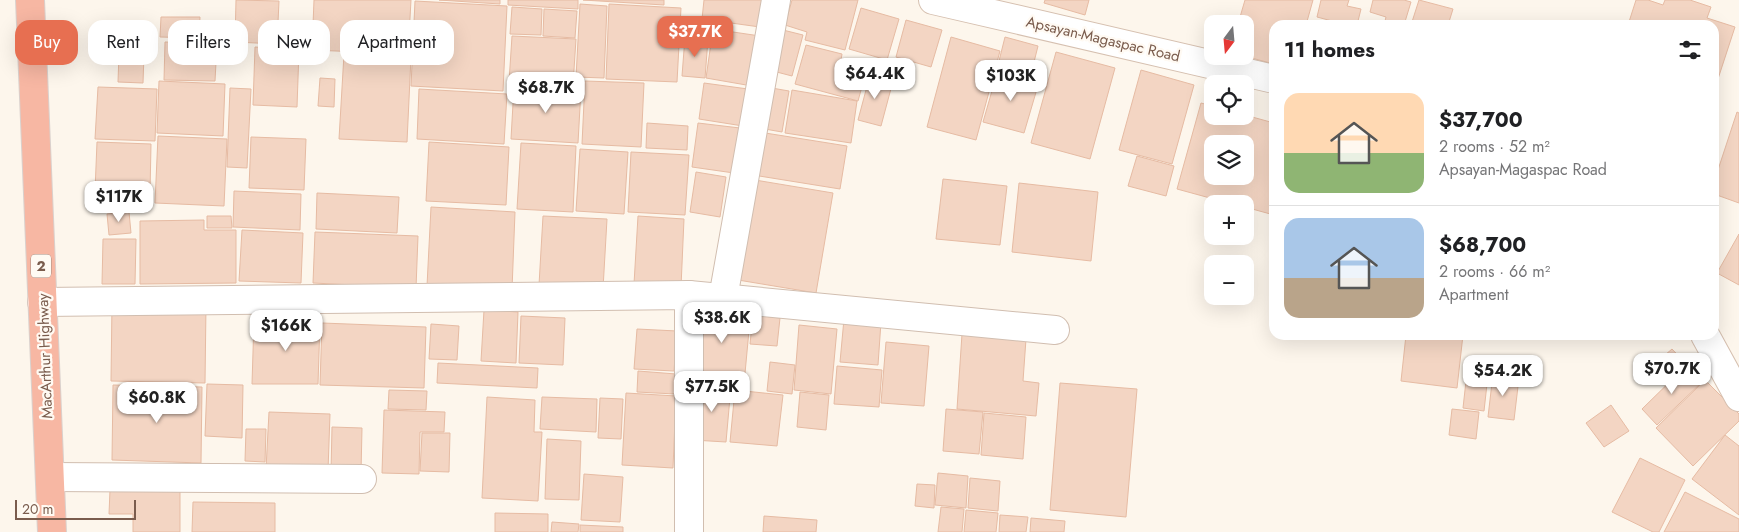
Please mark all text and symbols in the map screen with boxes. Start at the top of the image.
street label: Apsayan-Magaspac Road [1024,11,1182,67]
pin: $37.7K [654,15,736,58]
north arrow [1204,15,1254,65]
map controls [1204,15,1254,305]
chip: Buy [15,20,78,65]
chip: Rent [88,20,158,65]
chip: Filters [168,20,248,65]
chip: New [258,20,330,65]
chip: Apartment [340,20,454,65]
text: $37.7K [668,20,722,43]
text: 11 homes [1284,35,1375,65]
icon: filters [1676,36,1704,64]
pin: $64.4K [834,58,916,100]
pin: $103K [976,59,1046,102]
text: $64.4K [845,62,905,85]
text: $103K [986,64,1036,87]
pin: $68.7K [505,72,587,114]
button: locate [1204,75,1254,125]
text: $68.7K [518,76,574,99]
text: $37,700 [1439,105,1523,135]
icon: home [1324,113,1384,173]
button: layers [1204,135,1254,185]
text: 2 rooms · 52 m² [1439,135,1550,158]
text: Apsayan-Magaspac Road [1439,158,1607,181]
pin: $117K [84,180,154,223]
text: $117K [95,185,143,208]
button: + [1204,195,1254,245]
text: $68,700 [1439,230,1526,260]
icon: home [1324,238,1384,298]
road number: 2 [31,255,51,278]
button: − [1204,255,1254,305]
text: 2 rooms · 66 m² [1439,260,1550,283]
text: Apartment [1439,283,1509,306]
street label: MacArthur Highway [32,293,58,419]
pin: $38.6K [681,302,763,344]
text: $38.6K [694,306,750,329]
pin: $166K [251,310,321,352]
text: $166K [261,314,311,337]
pin: $70.7K [1631,352,1713,395]
pin: $54.2K [1462,354,1544,397]
text: $70.7K [1644,357,1700,380]
text: $54.2K [1474,359,1532,382]
pin: $77.5K [671,370,753,413]
text: $77.5K [685,375,739,398]
pin: $60.8K [116,382,198,424]
text: $60.8K [128,386,186,409]
scale bar [15,497,136,520]
text: 20 m [22,499,54,519]

